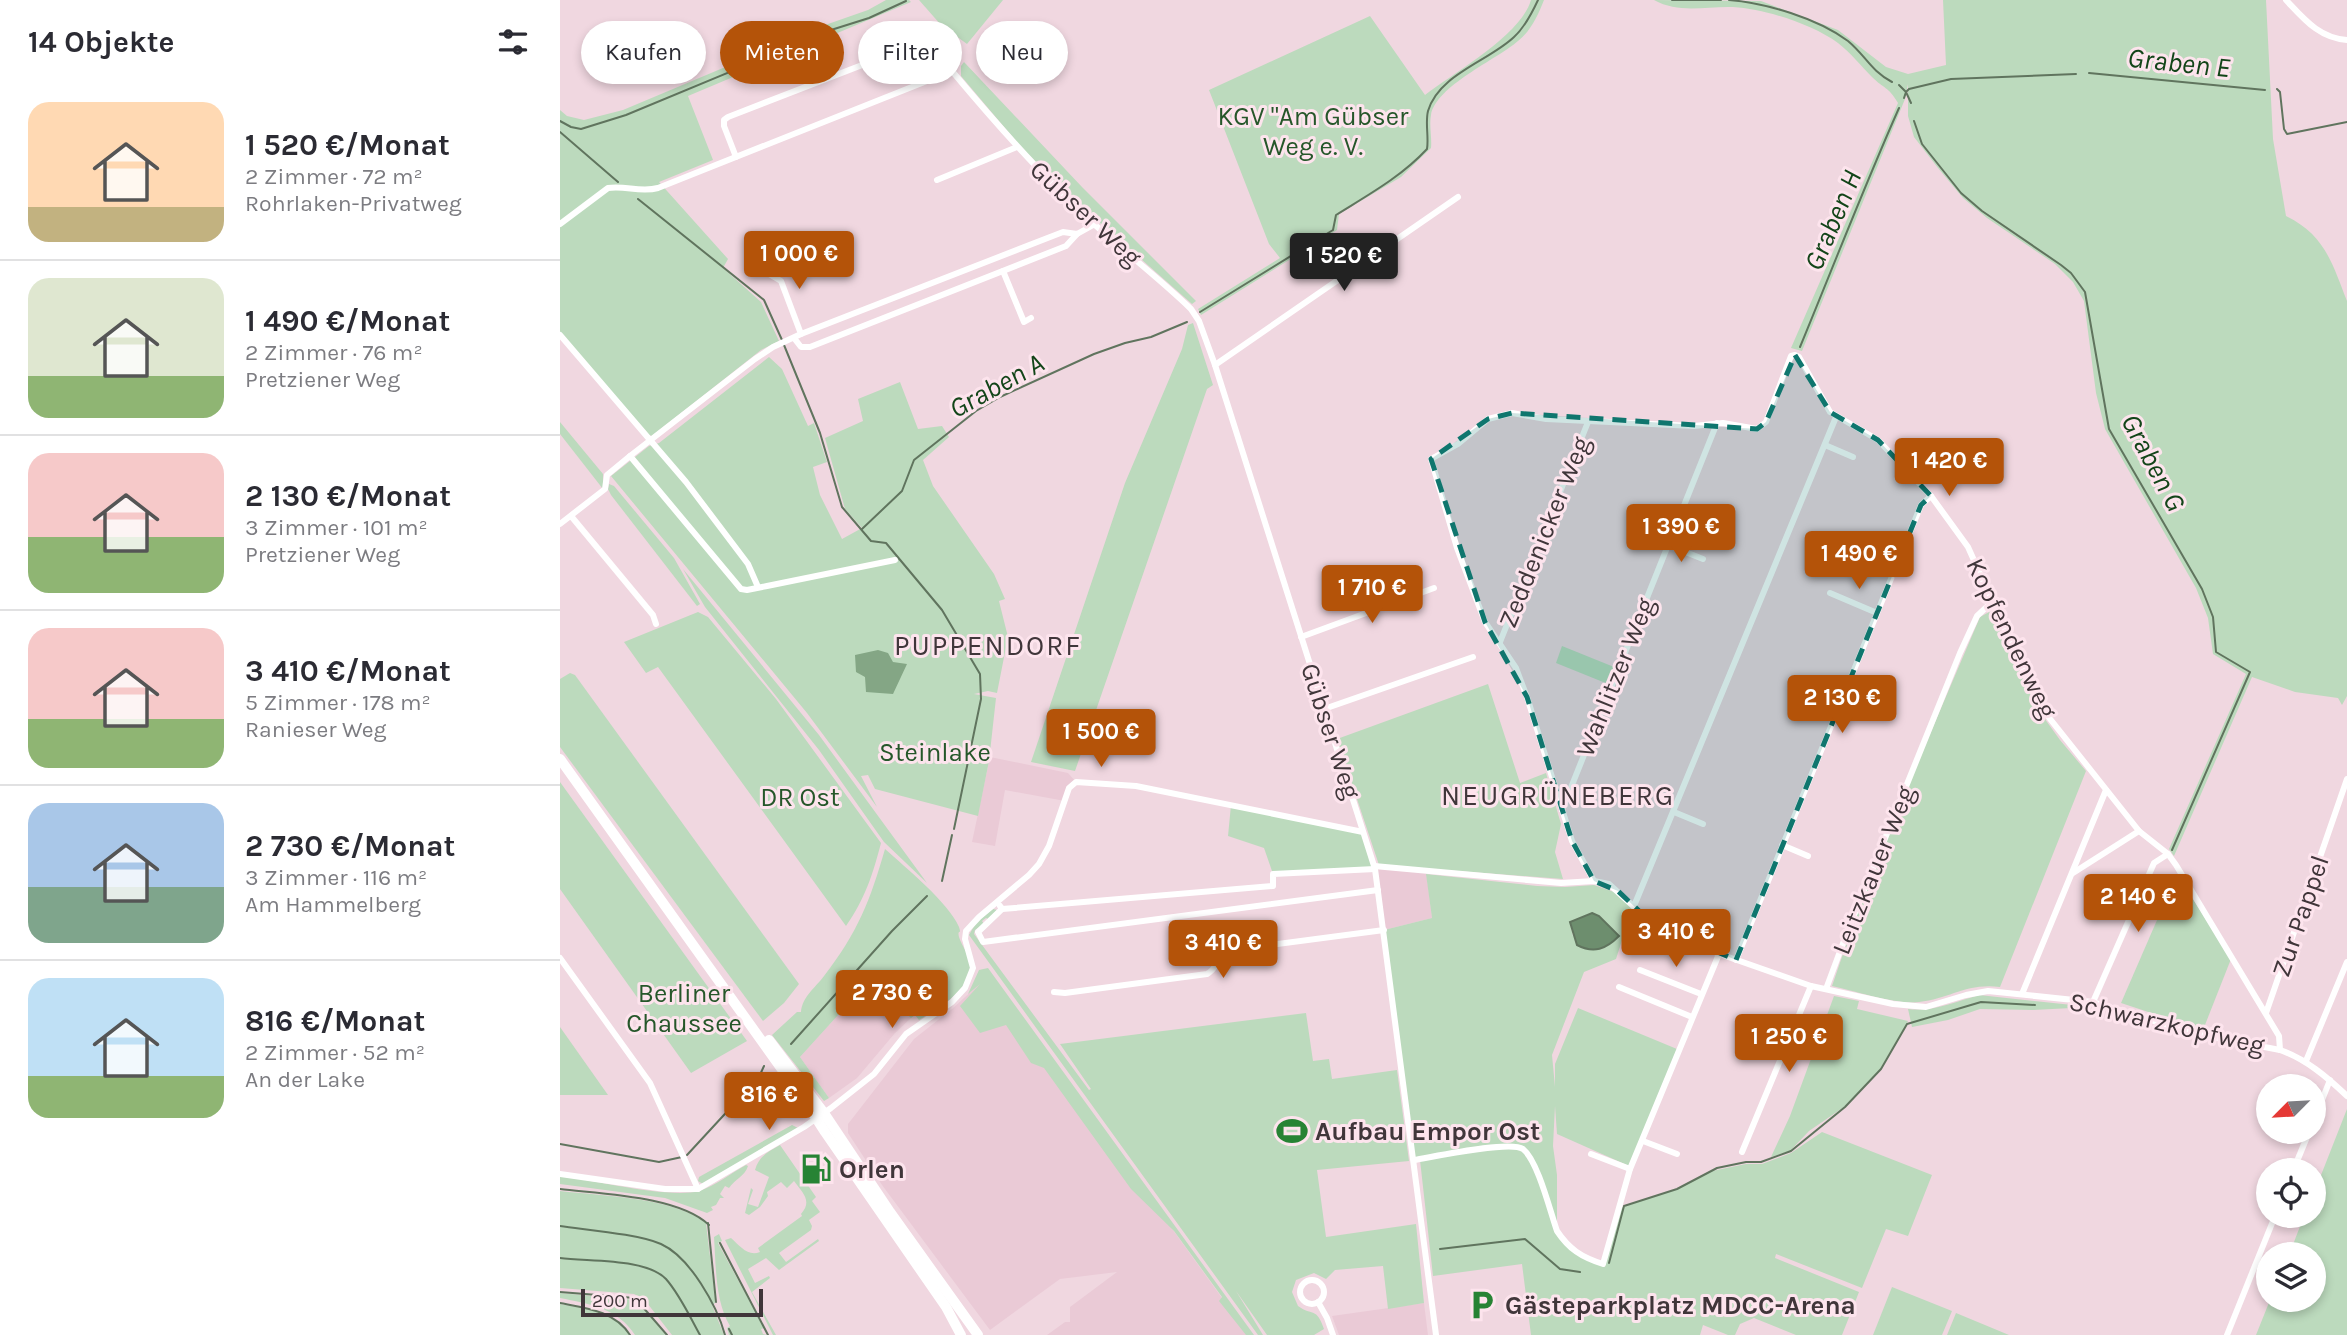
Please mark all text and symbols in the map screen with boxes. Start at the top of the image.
chip: Kaufen [581,21,706,84]
chip: Mieten [720,21,844,84]
chip: Filter [858,21,962,84]
chip: Neu [976,21,1068,84]
icon: filters [494,23,532,61]
text: 14 Objekte [28,24,174,60]
water label: Graben E [2126,41,2232,84]
park label: KGV "Am Gübser Weg e. V. [1218,101,1409,162]
text: 1 520 €/Monat [245,127,450,163]
icon: home [84,130,168,214]
street label: Gübser Weg [1024,154,1148,273]
text: 2 Zimmer · 72 m² [245,163,423,190]
water label: Graben H [1797,165,1868,275]
text: Rohrlaken-Privatweg [245,190,462,217]
pin: 1 000 € [734,232,864,291]
pin: 1 520 € [1279,233,1409,293]
text: 1 000 € [760,240,838,267]
text: 1 520 € [1306,242,1382,269]
text: 1 490 €/Monat [245,303,450,339]
icon: home [84,306,168,390]
text: 2 Zimmer · 76 m² [245,339,423,366]
water label: Graben A [943,346,1049,425]
text: Pretziener Weg [245,366,400,393]
water label: Graben G [2114,408,2193,516]
street label: Zeddenicker Weg [1492,432,1597,632]
pin: 1 420 € [1884,438,2014,498]
text: 1 420 € [1911,447,1987,474]
text: 2 130 €/Monat [245,478,451,514]
icon: home [84,481,168,565]
pin: 1 390 € [1616,504,1746,564]
text: 1 390 € [1642,513,1720,540]
text: 3 Zimmer · 101 m² [245,514,428,541]
pin: 1 490 € [1794,532,1924,591]
text: 1 490 € [1821,540,1897,567]
text: Pretziener Weg [245,541,400,568]
street label: Kopfendenweg [1959,553,2064,724]
pin: 1 710 € [1307,566,1437,625]
text: 1 710 € [1338,574,1406,601]
street label: Wahlitzer Weg [1569,593,1662,761]
district label: PUPPENDORF [894,629,1082,662]
text: 3 410 €/Monat [245,653,451,689]
icon: home [84,656,168,740]
street label: Gübser Weg [1294,659,1367,803]
pin: 2 130 € [1777,676,1907,735]
text: 2 130 € [1803,684,1881,711]
text: 5 Zimmer · 178 m² [245,689,431,716]
pin: 1 500 € [1036,710,1166,769]
text: Ranieser Weg [245,716,387,743]
text: 1 500 € [1063,718,1139,745]
park label: Steinlake [879,737,991,768]
district label: NEUGRÜNEBERG [1441,779,1675,812]
street label: Leitzkauer Weg [1825,781,1922,959]
park label: DR Ost [760,782,840,813]
text: 2 730 €/Monat [245,828,455,864]
icon: home [84,831,168,915]
street label: Zur Pappel [2265,851,2336,981]
text: 3 Zimmer · 116 m² [245,864,427,891]
pin: 2 140 € [2073,874,2203,934]
text: 2 140 € [2100,883,2176,910]
text: Am Hammelberg [245,891,421,918]
pin: 3 410 € [1611,909,1741,969]
text: 3 410 € [1638,918,1714,945]
pin: 3 410 € [1158,920,1288,980]
text: 3 410 € [1185,929,1261,956]
pin: 2 730 € [827,970,957,1030]
park label: Berliner Chaussee [626,978,742,1039]
text: 2 730 € [852,979,932,1006]
street label: Schwarzkopfweg [2066,986,2268,1061]
text: 816 €/Monat [245,1003,425,1039]
icon: home [84,1006,168,1090]
pin: 1 250 € [1724,1014,1854,1074]
text: 1 250 € [1751,1023,1827,1050]
text: 2 Zimmer · 52 m² [245,1039,425,1066]
text: An der Lake [245,1066,365,1093]
pin: 816 € [720,1072,818,1132]
north arrow [2256,1074,2326,1144]
map controls [2256,1074,2326,1312]
text: 816 € [740,1081,798,1108]
sports icon: Aufbau Empor Ost [1275,1114,1309,1148]
place label: Aufbau Empor Ost [1315,1116,1540,1147]
fuel station icon: Orlen [799,1152,833,1186]
place label: Orlen [839,1154,905,1185]
button: locate [2256,1158,2326,1228]
button: layers [2256,1242,2326,1312]
scale bar [581,1286,763,1318]
parking icon: Gästeparkplatz MDCC-Arena [1465,1288,1499,1322]
text: 200 m [592,1290,648,1312]
place label: Gästeparkplatz MDCC-Arena [1505,1290,1856,1321]

